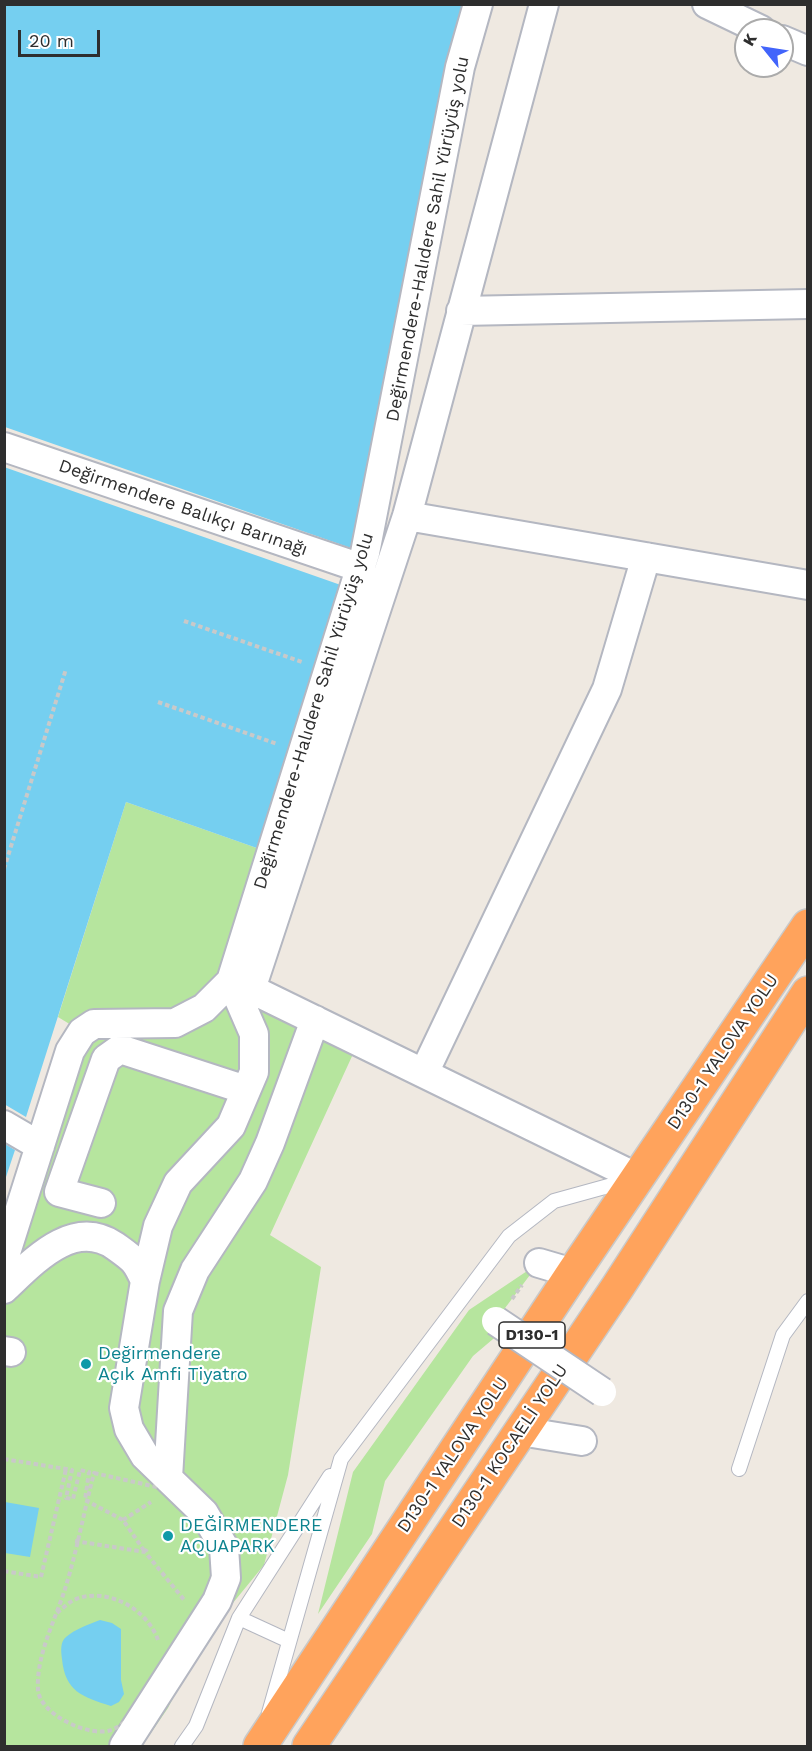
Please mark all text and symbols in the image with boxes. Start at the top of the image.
scale bar [21,18,104,56]
north arrow [734,18,794,78]
text: 20 m [29,30,74,51]
text: K [739,30,761,49]
street label: Değirmendere-Halıdere Sahil Yürüyüş yolu [382,55,474,423]
street label: Değirmendere Balıkçı Barınağı [56,455,310,561]
street label: Değirmendere-Halıdere Sahil Yürüyüş yolu [249,530,379,892]
street label: D130-1 YALOVA YOLU [663,970,783,1134]
road number: D130-1 [499,1322,565,1348]
place label: Değirmendere Açık Amfi Tiyatro [98,1343,247,1386]
marker: Değirmendere Açık Amfi Tiyatro [79,1357,93,1371]
street label: D130-1 KOCAELİ YOLU [447,1360,573,1532]
street label: D130-1 YALOVA YOLU [393,1373,513,1537]
place label: DEĞİRMENDERE AQUAPARK [180,1515,323,1558]
marker: DEĞİRMENDERE AQUAPARK [161,1529,175,1543]

